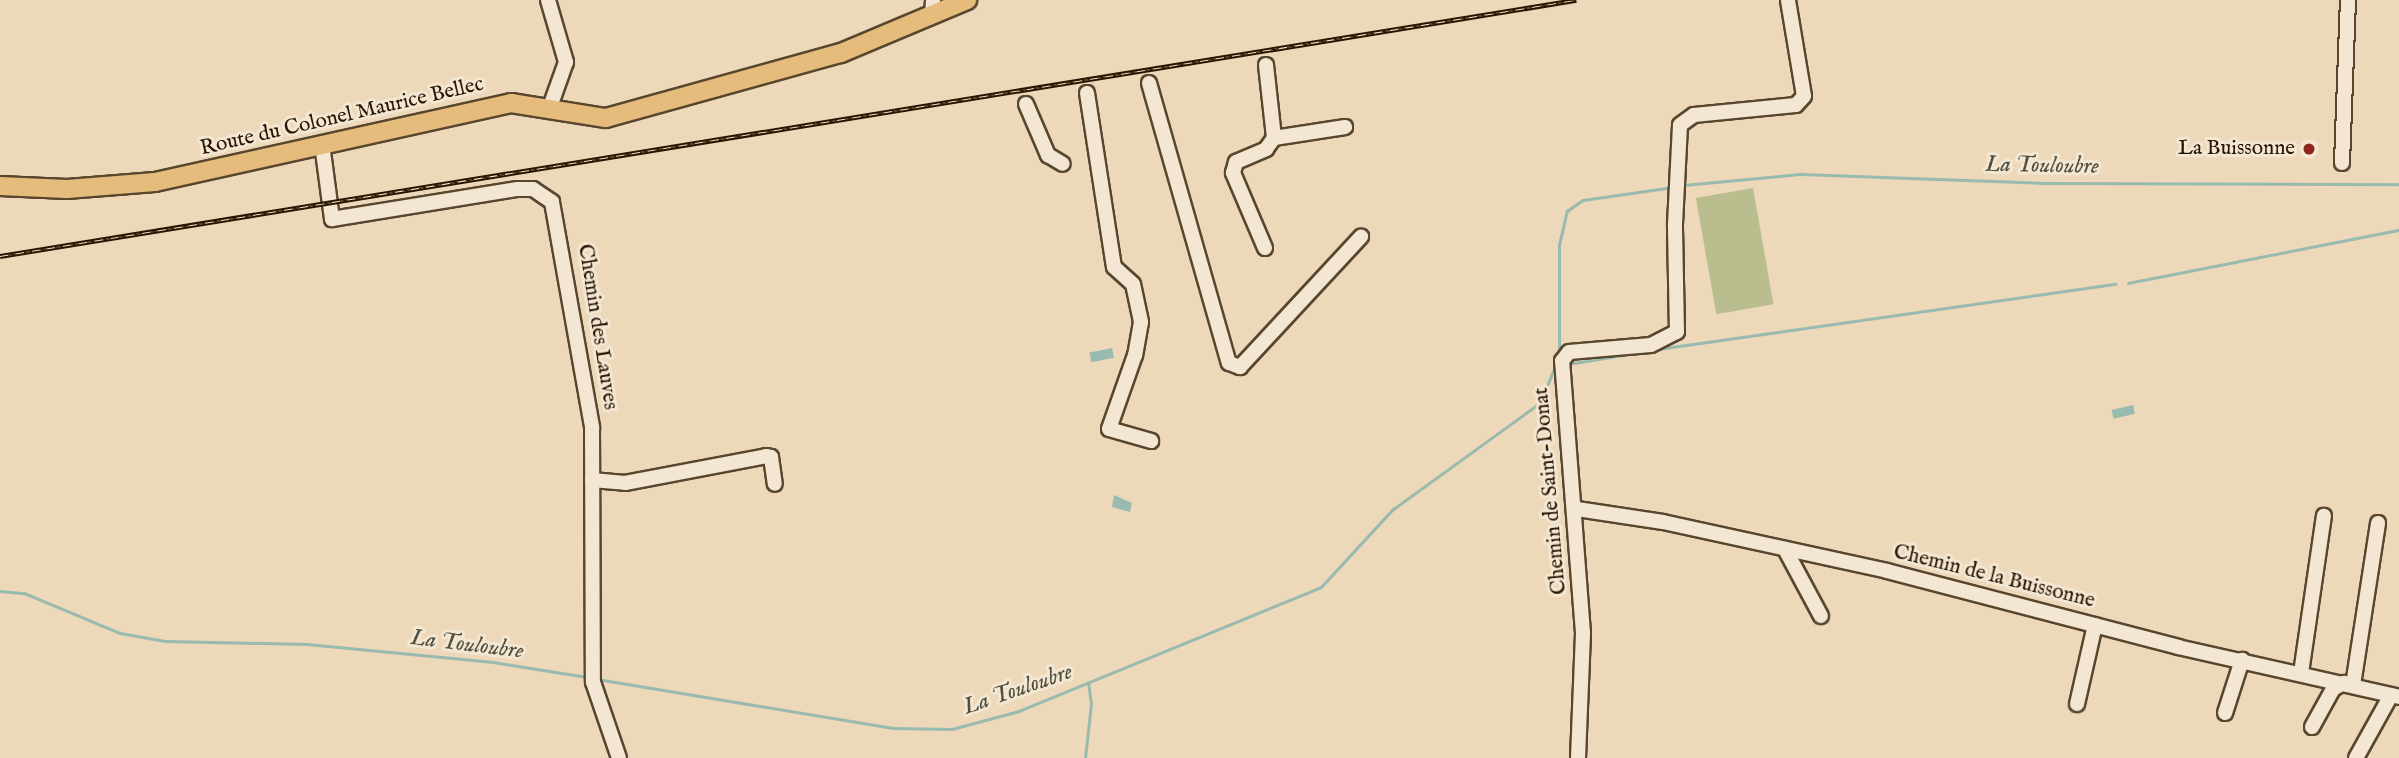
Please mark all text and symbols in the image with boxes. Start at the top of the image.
street label: Route du Colonel Maurice Bellec [198,72,486,162]
place label: La Buissonne [2178,136,2295,162]
marker: La Buissonne [2301,141,2317,157]
water label: La Touloubre [1985,151,2099,181]
street label: Chemin des Lauves [571,242,623,412]
street label: Chemin de Saint-Donat [1529,386,1573,596]
street label: Chemin de la Buissonne [1891,540,2097,614]
water label: La Touloubre [409,624,525,666]
water label: La Touloubre [960,659,1076,721]

